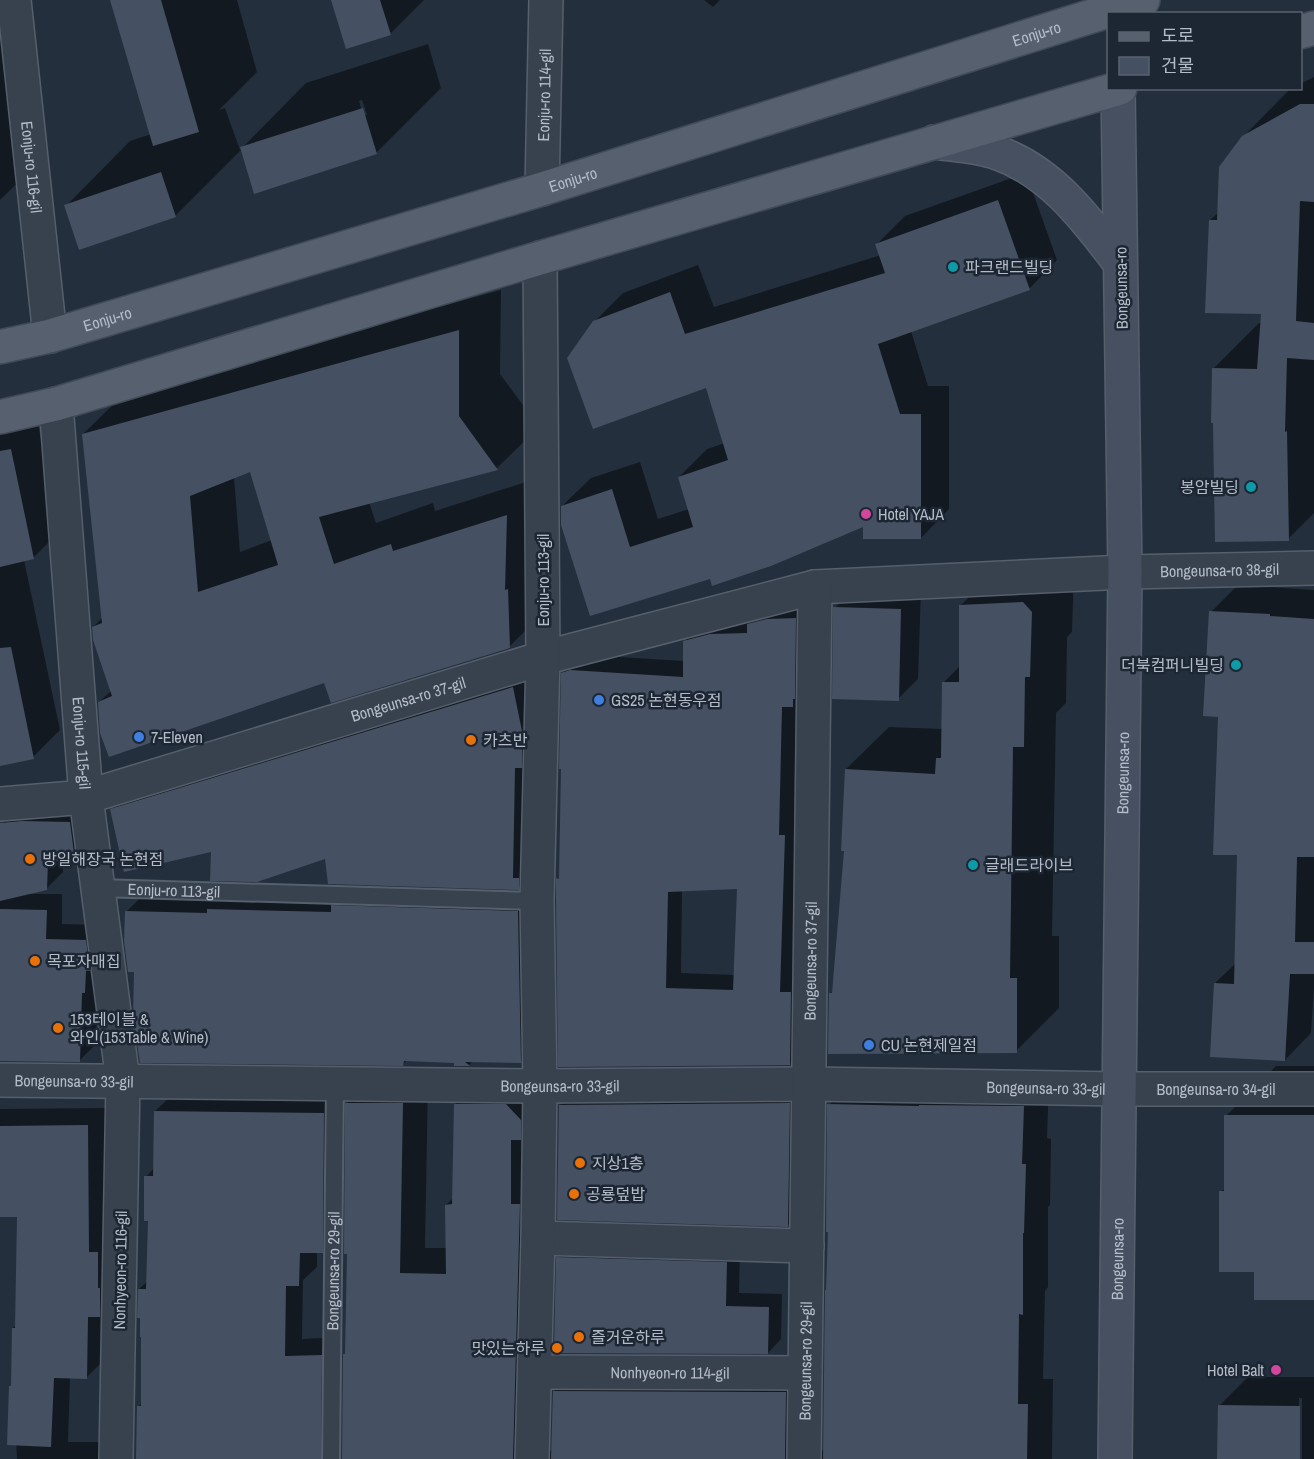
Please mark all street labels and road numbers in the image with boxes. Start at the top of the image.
street label: Eonju-ro [1009,16,1063,51]
street label: Eonju-ro 114-gil [532,48,556,141]
street label: Eonju-ro 116-gil [16,120,48,214]
street label: Eonju-ro [546,161,600,197]
street label: Bongeunsa-ro [1109,247,1133,329]
street label: Eonju-ro [80,301,134,337]
street label: Eonju-ro 113-gil [532,534,554,626]
street label: Bongeunsa-ro 38-gil [1160,558,1279,582]
street label: Bongeunsa-ro 37-gil [348,671,468,727]
street label: Eonju-ro 115-gil [67,696,96,790]
street label: Bongeunsa-ro [1111,732,1134,814]
street label: Eonju-ro 113-gil [127,878,221,903]
street label: Bongeunsa-ro 37-gil [799,901,822,1021]
street label: Bongeunsa-ro 33-gil [14,1069,134,1092]
street label: Bongeunsa-ro 33-gil [500,1074,620,1097]
street label: Bongeunsa-ro 33-gil [986,1076,1106,1100]
street label: Bongeunsa-ro 34-gil [1156,1078,1275,1100]
street label: Nonhyeon-ro 116-gil [108,1210,132,1330]
street label: Bongeunsa-ro 29-gil [321,1211,345,1331]
street label: Bongeunsa-ro [1106,1218,1129,1300]
street label: Bongeunsa-ro 29-gil [793,1301,817,1421]
street label: Nonhyeon-ro 114-gil [611,1361,729,1384]

